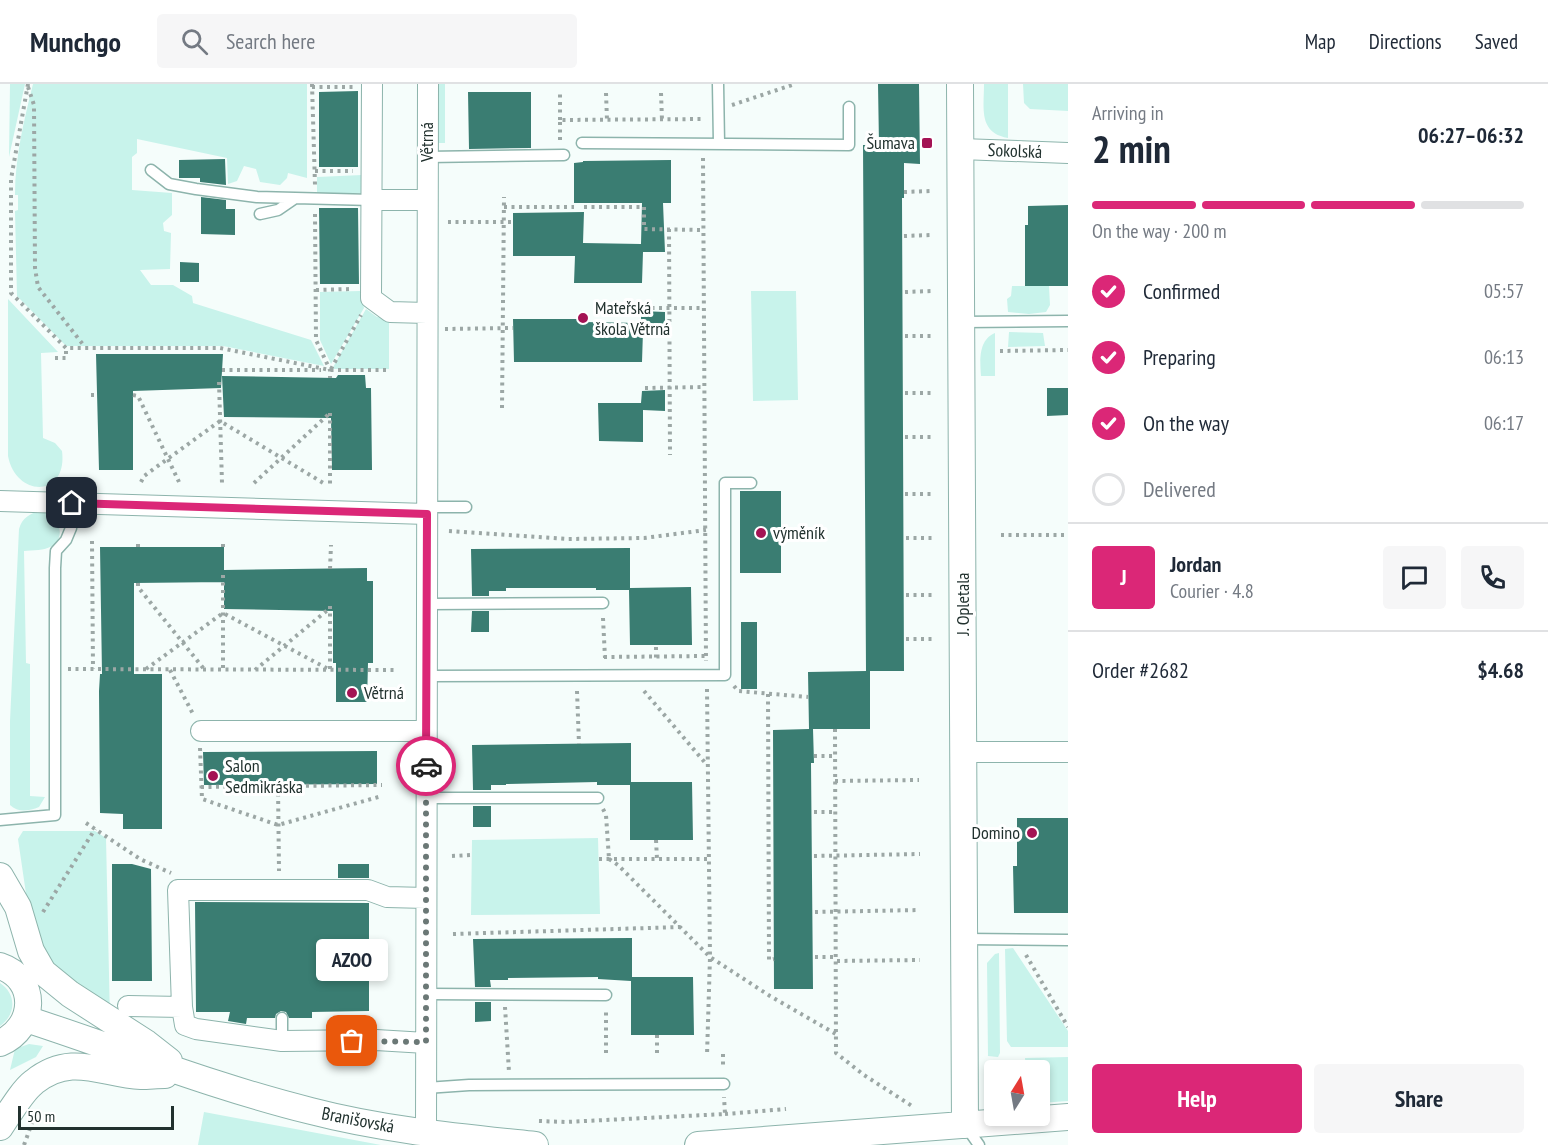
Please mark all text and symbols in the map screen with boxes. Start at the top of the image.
search box [157,14,577,68]
text: Munchgo [30,23,121,60]
icon: search [178,25,211,58]
text: Search here [226,27,315,55]
text: Map [1305,28,1336,55]
text: Directions [1369,28,1442,55]
text: Saved [1475,28,1518,55]
text: Arriving in [1092,100,1164,126]
text: 06:27–06:32 [1418,121,1524,149]
street label: Větrná [415,122,438,163]
text: 2 min [1092,123,1171,174]
place label: Šumava [866,131,915,154]
marker: Šumava [920,136,934,150]
street label: Sokolská [987,138,1043,163]
text: On the way · 200 m [1092,218,1227,244]
icon: check [1092,275,1125,308]
text: Confirmed [1143,277,1220,305]
text: 05:57 [1484,278,1524,304]
place label: Mateřská škola Větrná [595,296,670,340]
marker: Mateřská škola Větrná [576,311,590,325]
icon: check [1092,341,1125,374]
text: Preparing [1143,343,1216,371]
text: 06:13 [1484,344,1524,370]
icon: check [1092,407,1125,440]
text: On the way [1143,409,1229,437]
text: 06:17 [1484,410,1524,436]
text: Delivered [1143,475,1216,503]
pin [46,477,97,528]
icon: home [55,486,88,519]
place label: výměník [773,521,825,544]
marker: výměník [754,526,768,540]
button: chat [1383,546,1446,609]
button: phone [1461,546,1524,609]
text: Jordan [1170,550,1221,578]
text: J [1120,563,1127,591]
street label: J. Opletala [951,572,974,637]
text: Courier · 4.8 [1170,578,1254,604]
text: Order #2682 [1092,656,1189,684]
text: $4.68 [1477,656,1524,684]
place label: Větrná [363,681,404,704]
marker: Větrná [345,686,359,700]
courier [396,736,456,796]
icon: car [410,750,443,783]
place label: Salon Sedmikráska [225,754,303,798]
marker: Salon Sedmikráska [206,769,220,783]
place label: Domino [971,821,1020,844]
marker: Domino [1025,826,1039,840]
callout: AZOO [316,939,388,981]
text: AZOO [332,947,372,973]
pin [326,1015,377,1066]
icon: bag [335,1024,368,1057]
north arrow [984,1060,1050,1126]
map controls [984,1060,1050,1126]
button: Help [1092,1064,1302,1133]
button: Share [1314,1064,1524,1133]
street label: Branišovská [320,1101,396,1138]
scale bar [18,1103,174,1130]
text: 50 m [27,1106,55,1126]

